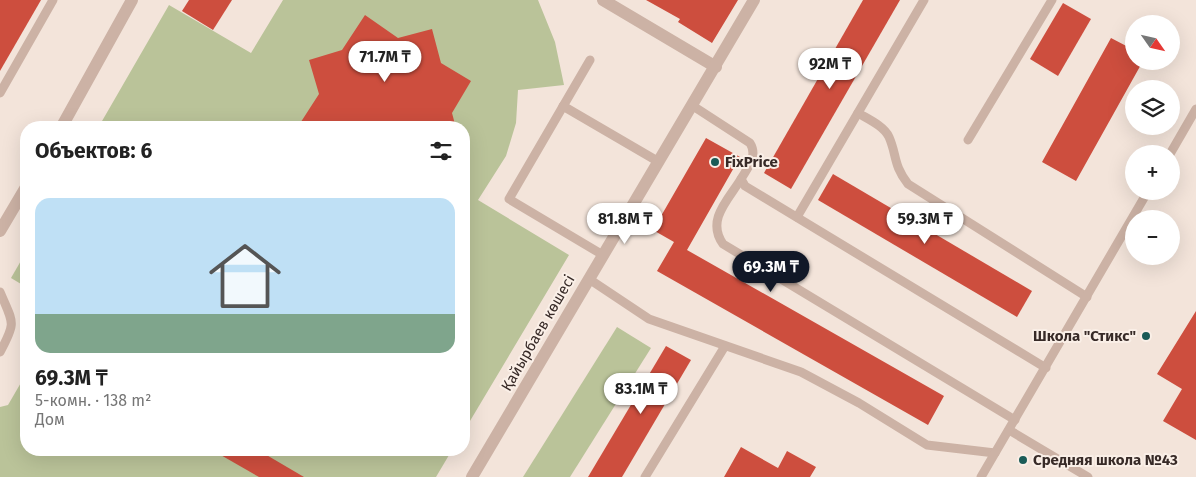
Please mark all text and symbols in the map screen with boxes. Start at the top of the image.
north arrow [1125,15,1180,70]
map controls [1125,15,1180,265]
pin: 71.7M ₸ [339,41,431,83]
text: 71.7M ₸ [359,47,411,66]
pin: 92M ₸ [795,48,865,90]
text: 92M ₸ [809,54,851,73]
button: layers [1125,80,1180,135]
icon: filters [427,137,455,165]
text: Объектов: 6 [35,138,152,164]
button: + [1125,145,1180,200]
place label: FixPrice [725,153,778,171]
marker: FixPrice [709,156,721,168]
pin: 81.8M ₸ [579,202,671,245]
pin: 59.3M ₸ [879,202,971,245]
text: 81.8M ₸ [598,209,652,228]
text: 59.3M ₸ [898,209,952,228]
button: − [1125,210,1180,265]
icon: home [200,231,290,321]
pin: 69.3M ₸ [725,250,817,293]
text: 69.3M ₸ [743,257,799,276]
street label: Қайырбаев көшесі [497,272,579,394]
place label: Школа "Стикс" [1033,327,1136,345]
marker: Школа "Стикс" [1140,330,1152,342]
text: 69.3M ₸ [35,365,108,391]
pin: 83.1M ₸ [595,372,687,415]
text: 83.1M ₸ [615,379,667,398]
text: 5-комн. · 138 m² [35,391,151,410]
text: Дом [35,410,65,429]
place label: Средняя школа №43 [1033,451,1178,469]
marker: Средняя школа №43 [1017,454,1029,466]

